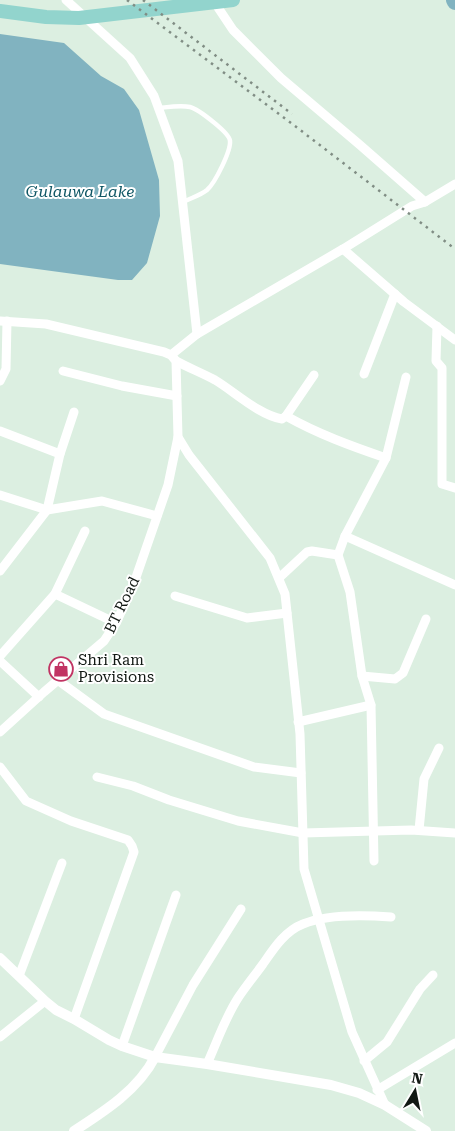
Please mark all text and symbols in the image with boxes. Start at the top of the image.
water label: Gulauwa Lake [26,182,134,201]
street label: BT Road [101,573,144,636]
place label: Shri Ram Provisions [78,651,154,686]
shop icon: Shri Ram Provisions [48,656,74,682]
north arrow [390,1066,440,1116]
text: N [411,1069,424,1087]

